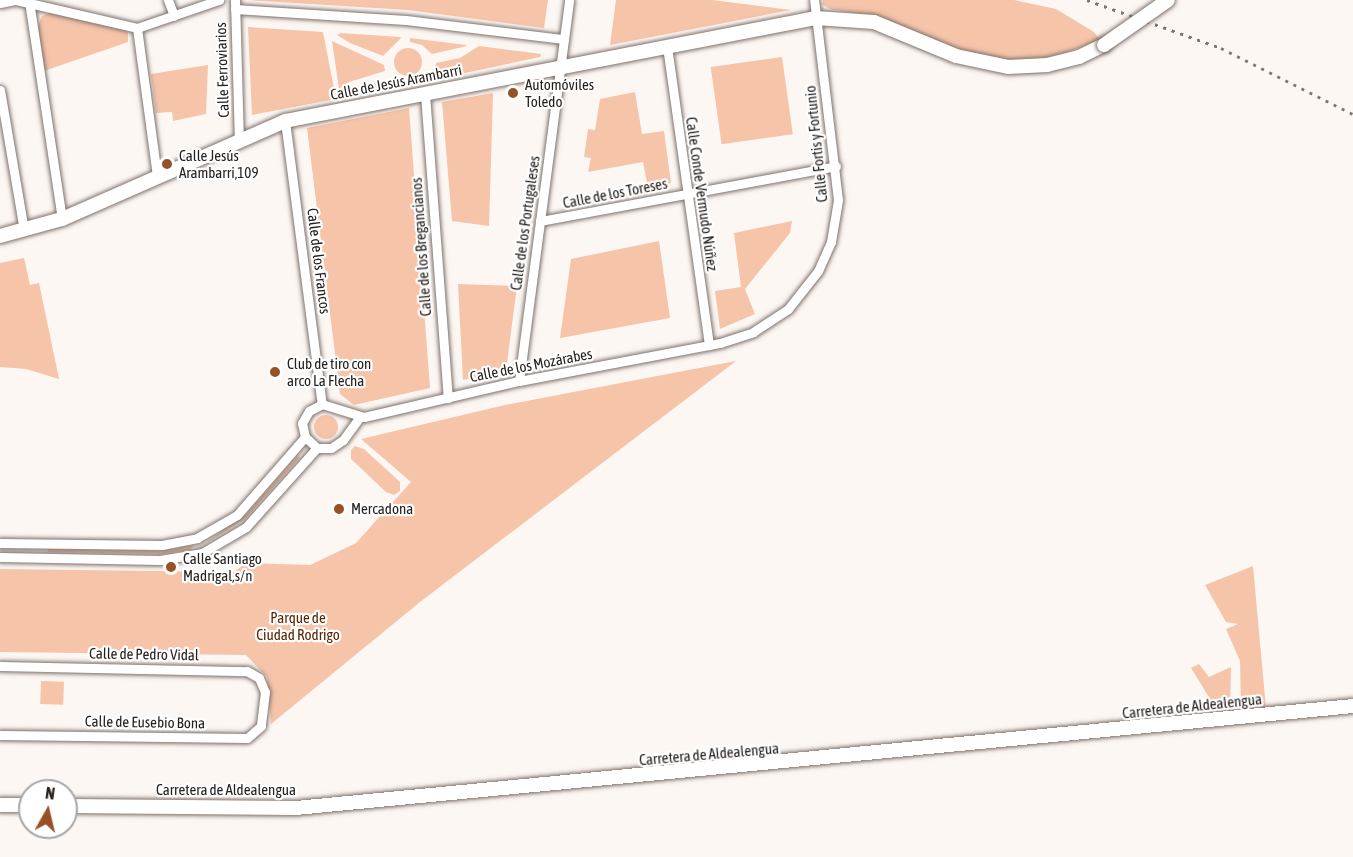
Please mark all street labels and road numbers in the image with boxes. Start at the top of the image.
street label: Calle Ferroviarios [211,22,233,118]
street label: Calle de Jesús Arambarri [329,60,463,104]
street label: Calle Fortis y Fortunio [801,85,831,203]
street label: Calle Conde Vermudo Núñez [682,116,722,272]
street label: Calle de los Portugaleses [507,154,543,292]
street label: Calle de los Toreses [561,174,669,212]
street label: Calle de los Bregancianos [407,177,435,317]
street label: Calle de los Francos [304,207,334,315]
street label: Calle de los Mozárabes [468,344,594,386]
street label: Calle de Pedro Vidal [89,644,199,664]
street label: Carretera de Aldealengua [1121,690,1263,722]
street label: Calle de Eusebio Bona [85,712,205,732]
street label: Carretera de Aldealengua [638,739,780,769]
street label: Carretera de Aldealengua [156,781,296,799]

